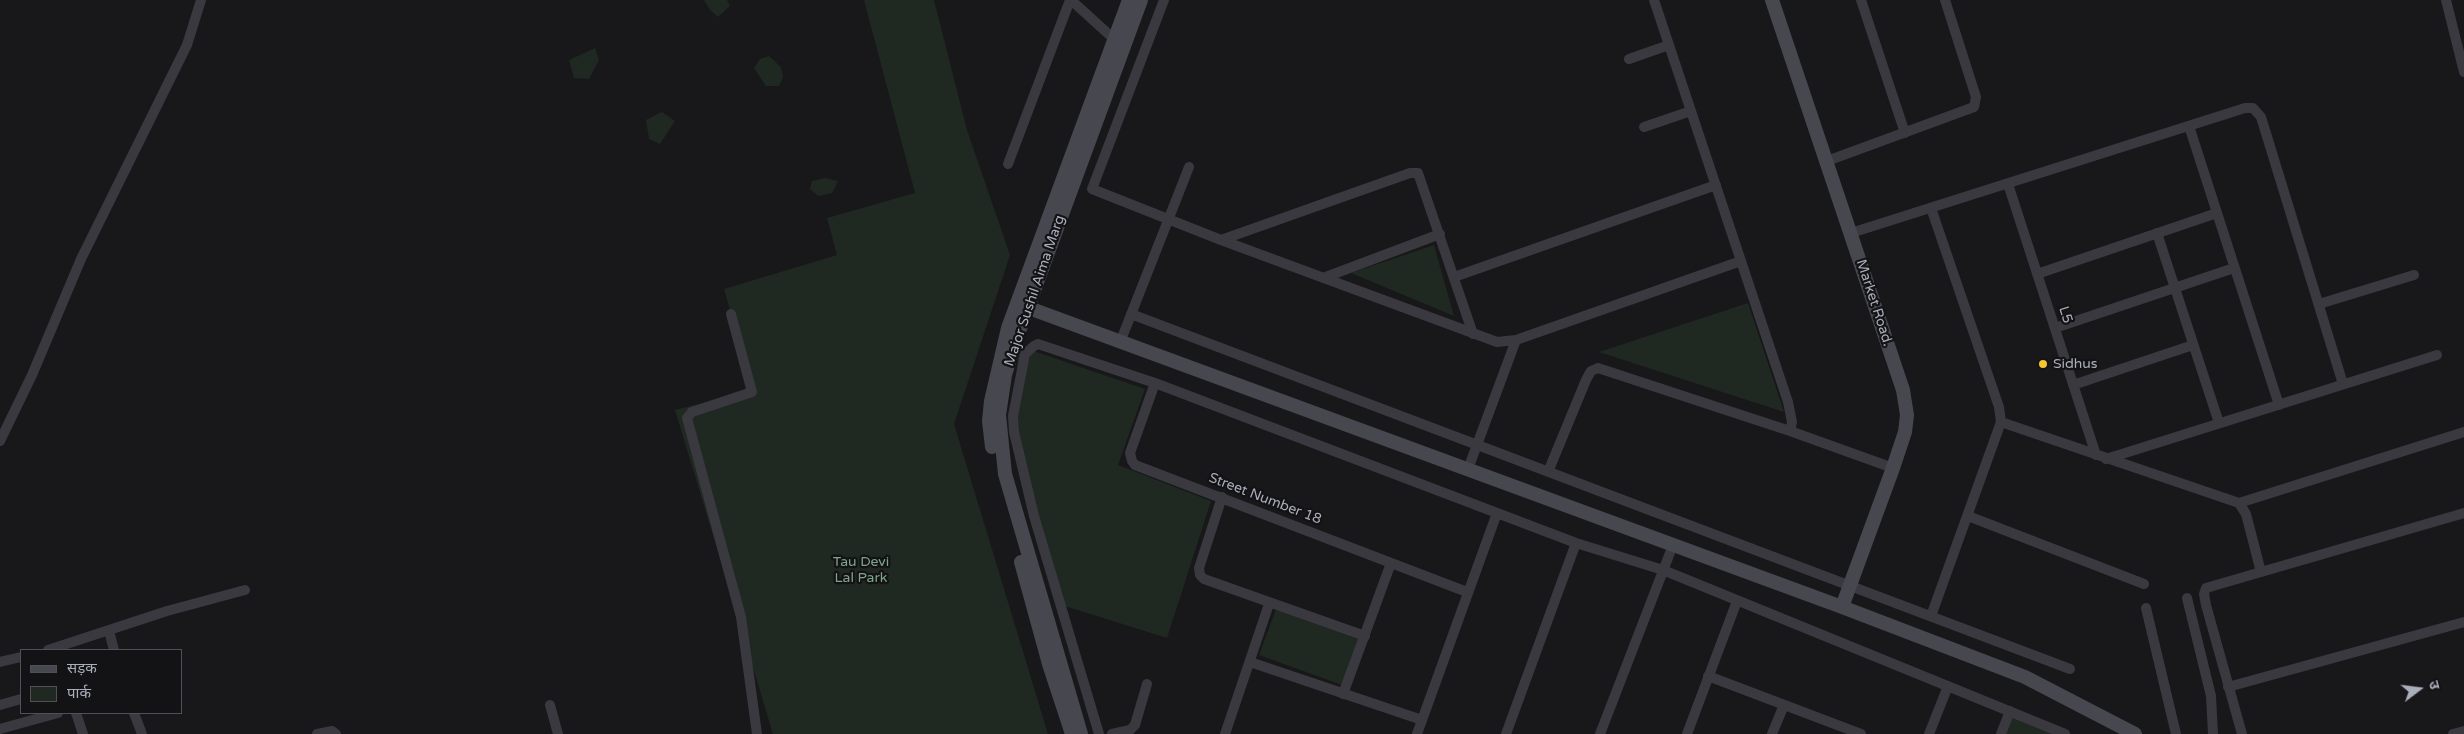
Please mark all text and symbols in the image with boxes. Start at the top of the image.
street label: Major Sushil Aima Marg [1001,213,1069,369]
street label: Market Road. [1852,258,1896,348]
street label: L5 [2054,304,2076,326]
place label: Sidhus [2053,356,2098,372]
marker: Sidhus [2037,358,2049,370]
street label: Street Number 18 [1206,470,1324,528]
park label: Tau Devi Lal Park [833,554,889,586]
legend [20,649,182,714]
text: सड़क [67,659,97,677]
north arrow [2394,664,2444,714]
text: उ [2425,679,2443,691]
text: पार्क [67,684,91,702]

